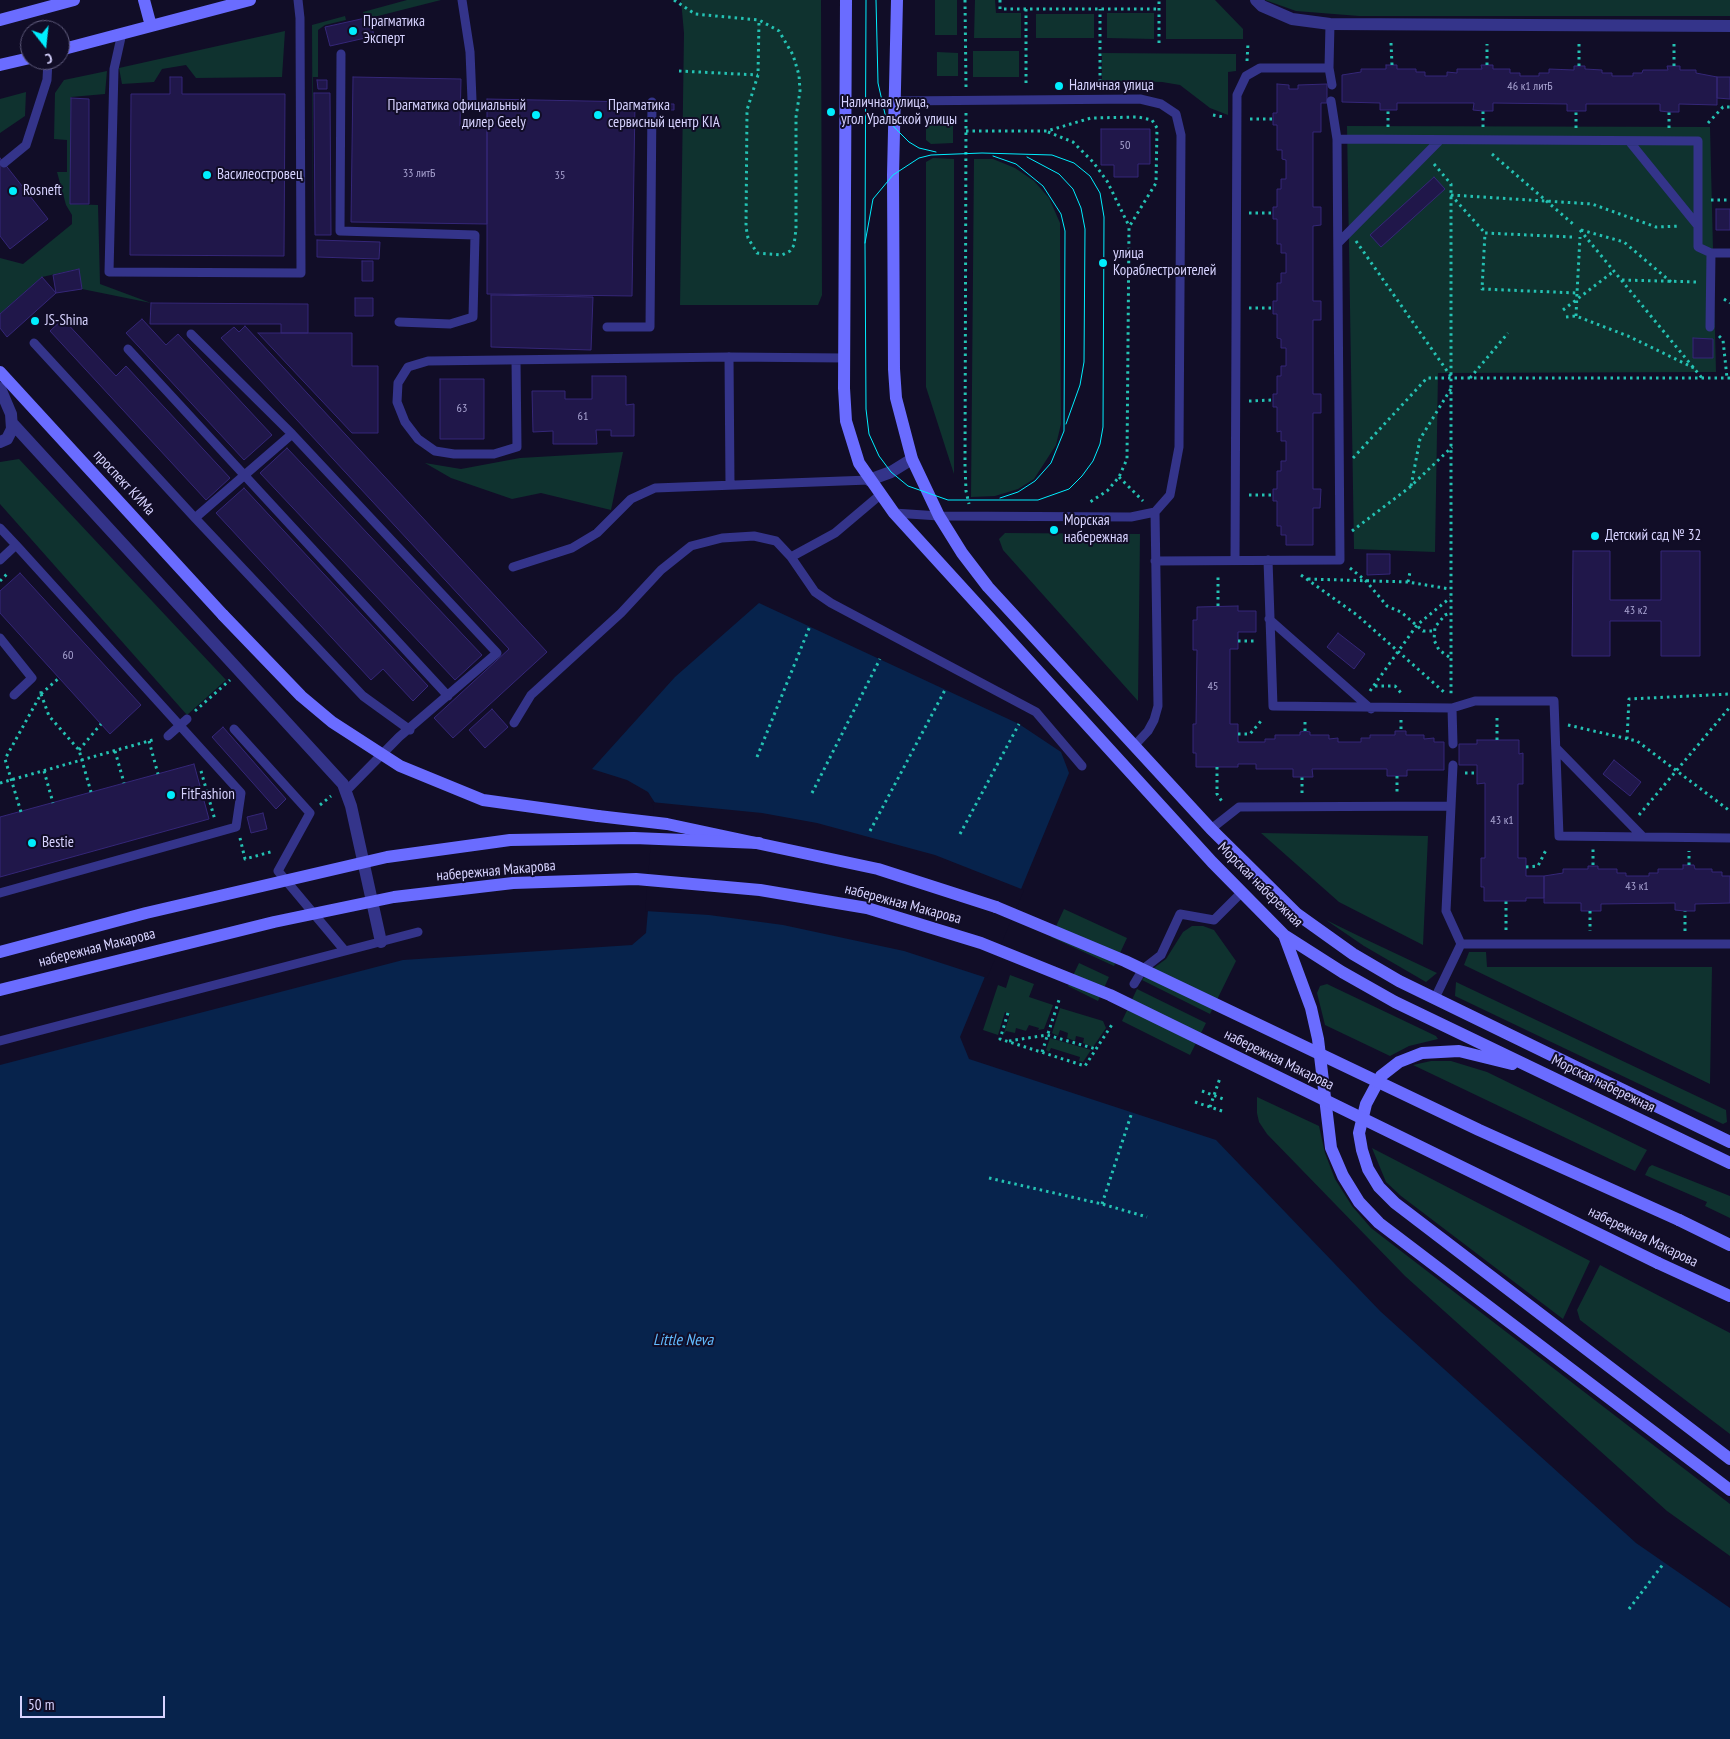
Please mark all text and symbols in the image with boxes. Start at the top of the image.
place label: Прагматика Эксперт [363,13,425,48]
north arrow [20,20,70,70]
marker: Прагматика Эксперт [347,25,359,37]
text: С [43,49,54,68]
place label: Наличная улица [1069,77,1154,95]
marker: Наличная улица [1053,80,1065,92]
house number: 46 к1 литБ [1507,80,1553,94]
place label: Наличная улица, угол Уральской улицы [841,94,957,129]
place label: Прагматика официальный дилер Geely [387,97,526,132]
place label: Прагматика сервисный центр KIA [608,97,720,132]
marker: Наличная улица, угол Уральской улицы [825,106,837,118]
marker: Прагматика официальный дилер Geely [530,109,542,121]
marker: Прагматика сервисный центр KIA [592,109,604,121]
house number: 50 [1120,139,1130,153]
place label: Василеостровец [217,166,303,184]
house number: 33 литБ [403,167,435,181]
marker: Василеостровец [201,169,213,181]
house number: 35 [555,169,565,183]
place label: Rosneft [23,182,62,200]
marker: Rosneft [7,185,19,197]
place label: улица Кораблестроителей [1113,245,1216,280]
marker: улица Кораблестроителей [1097,257,1109,269]
place label: JS-Shina [45,312,88,330]
marker: JS-Shina [29,315,41,327]
house number: 63 [457,402,467,416]
house number: 61 [578,410,588,424]
street label: проспект КИМа [89,447,159,519]
place label: Морская набережная [1064,512,1128,547]
marker: Морская набережная [1048,524,1060,536]
place label: Детский сад № 32 [1605,527,1701,545]
marker: Детский сад № 32 [1589,530,1601,542]
house number: 43 к2 [1624,604,1648,618]
house number: 60 [63,649,73,663]
house number: 45 [1208,680,1218,694]
place label: FitFashion [181,786,235,804]
marker: FitFashion [165,789,177,801]
house number: 43 к1 [1490,814,1514,828]
place label: Bestie [42,834,74,852]
marker: Bestie [26,837,38,849]
street label: Морская набережная [1214,839,1306,931]
street label: набережная Макарова [436,857,556,885]
street label: набережная Макарова [843,880,963,928]
house number: 43 к1 [1625,880,1649,894]
street label: набережная Макарова [37,925,157,971]
street label: набережная Макарова [1221,1026,1337,1094]
street label: Морская набережная [1548,1051,1658,1117]
street label: набережная Макарова [1585,1203,1701,1271]
water label: Little Neva [653,1330,713,1350]
scale bar [22,1686,168,1718]
text: 50 m [28,1695,54,1714]

